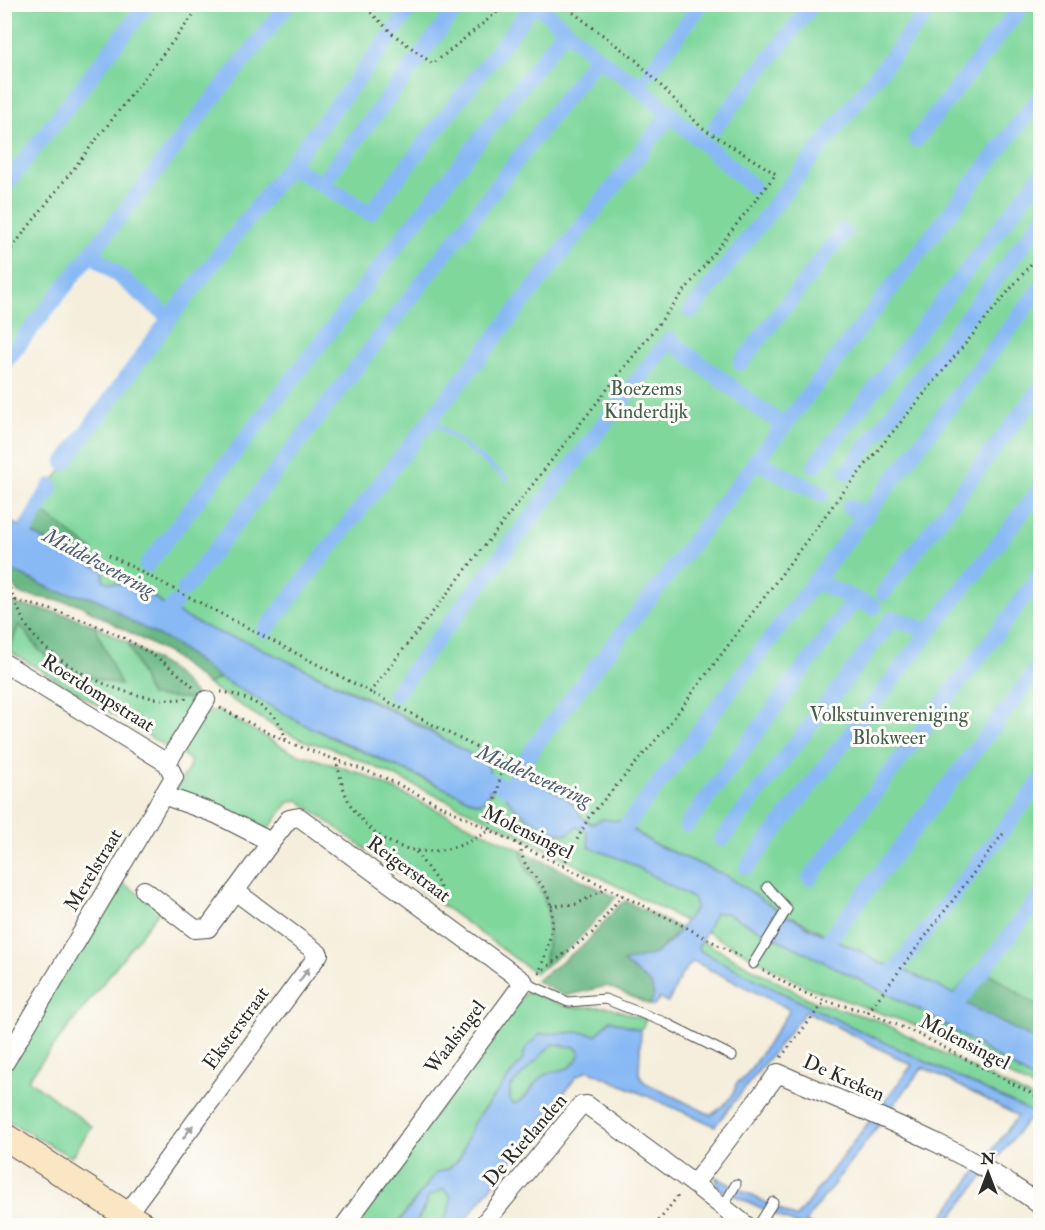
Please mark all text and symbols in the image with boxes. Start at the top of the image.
park label: Boezems Kinderdijk [604,376,689,424]
water label: Middelwetering [36,521,161,604]
street label: Roerdompstraat [36,648,159,739]
park label: Volkstuinvereniging Blokweer [809,702,970,750]
water label: Middelwetering [470,738,597,814]
street label: Molensingel [478,799,578,865]
street label: Merelstraat [59,824,128,916]
street label: Reigerstraat [362,830,456,908]
one-way arrow [298,967,310,983]
street label: Eksterstraat [197,981,275,1074]
street label: Waalsingel [419,995,491,1080]
street label: Molensingel [916,1009,1014,1075]
street label: De Kreken [799,1049,889,1107]
street label: De Rietlanden [478,1088,572,1192]
one-way arrow [182,1124,194,1139]
north arrow [958,1143,1018,1203]
text: N [980,1149,996,1169]

